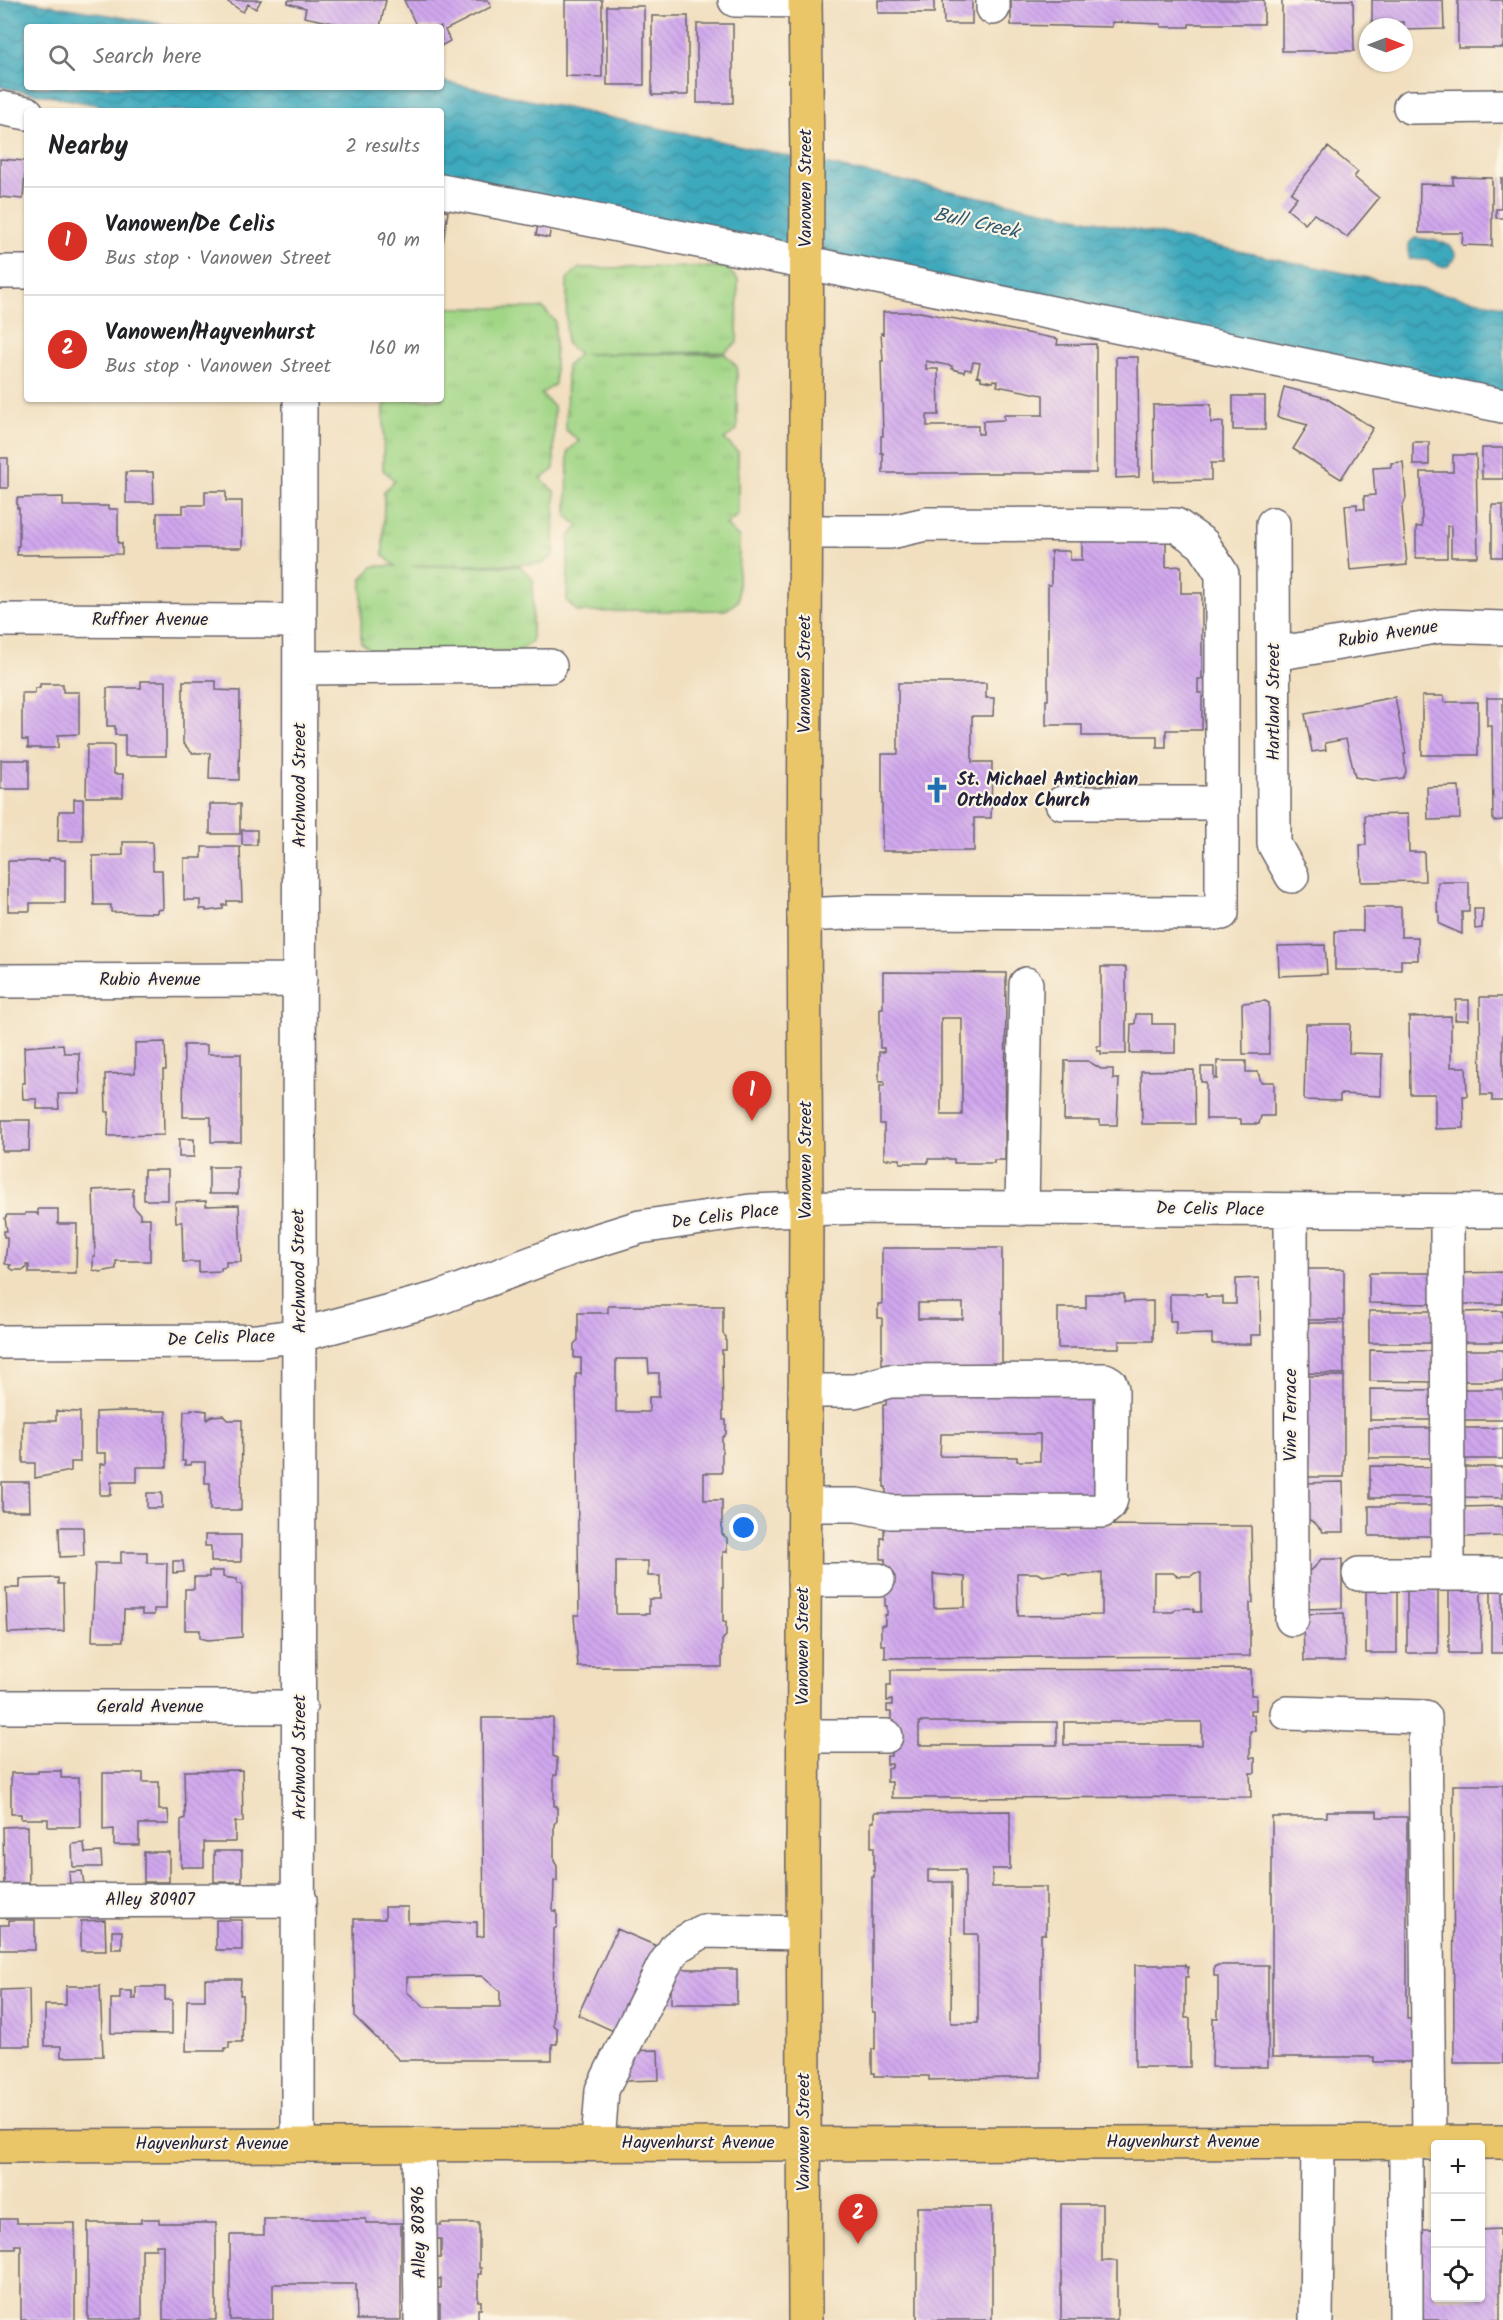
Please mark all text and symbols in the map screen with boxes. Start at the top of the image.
north arrow [1359,18,1413,72]
search box [24,24,444,90]
text: Search here [93,40,201,75]
icon: search [45,41,78,74]
text: Nearby [48,126,128,168]
street label: Vanowen Street [792,128,821,247]
text: 2 results [345,131,420,163]
water label: Bull Creek [931,199,1024,249]
text: Vanowen/De Celis [105,208,275,243]
text: 1 [64,225,71,257]
text: 90 m [376,225,420,257]
text: Bus stop · Vanowen Street [105,243,331,275]
text: Vanowen/Hayvenhurst [105,316,315,351]
text: 2 [62,333,73,365]
text: 160 m [369,333,420,365]
text: Bus stop · Vanowen Street [105,351,331,383]
street label: Ruffner Avenue [92,606,208,635]
street label: Rubio Avenue [1336,613,1440,657]
street label: Vanowen Street [791,614,820,733]
street label: Hartland Street [1260,642,1289,761]
street label: Archwood Street [286,722,315,847]
place label: St. Michael Antiochian Orthodox Church [957,766,1138,816]
church icon: St. Michael Antiochian Orthodox Church [922,775,952,805]
street label: Rubio Avenue [99,966,201,995]
pin: 1 [732,1072,771,1121]
street label: Vanowen Street [792,1100,821,1219]
street label: De Celis Place [1156,1195,1264,1225]
street label: De Celis Place [670,1196,780,1238]
street label: Archwood Street [284,1207,316,1334]
street label: De Celis Place [166,1323,276,1355]
street label: Vine Terrace [1277,1369,1306,1461]
your location [729,1513,758,1542]
street label: Vanowen Street [789,1586,818,1705]
street label: Gerald Avenue [96,1693,204,1722]
street label: Archwood Street [286,1694,315,1819]
street label: Alley 80907 [105,1886,195,1915]
street label: Vanowen Street [790,2072,819,2191]
street label: Hayvenhurst Avenue [1106,2128,1260,2157]
street label: Hayvenhurst Avenue [621,2129,775,2158]
street label: Hayvenhurst Avenue [135,2130,289,2159]
map controls [1431,2140,1485,2302]
button: + [1431,2140,1485,2194]
street label: Alley 80896 [405,2185,435,2279]
pin: 2 [838,2194,878,2244]
button: − [1431,2194,1485,2248]
button: locate [1431,2248,1485,2302]

